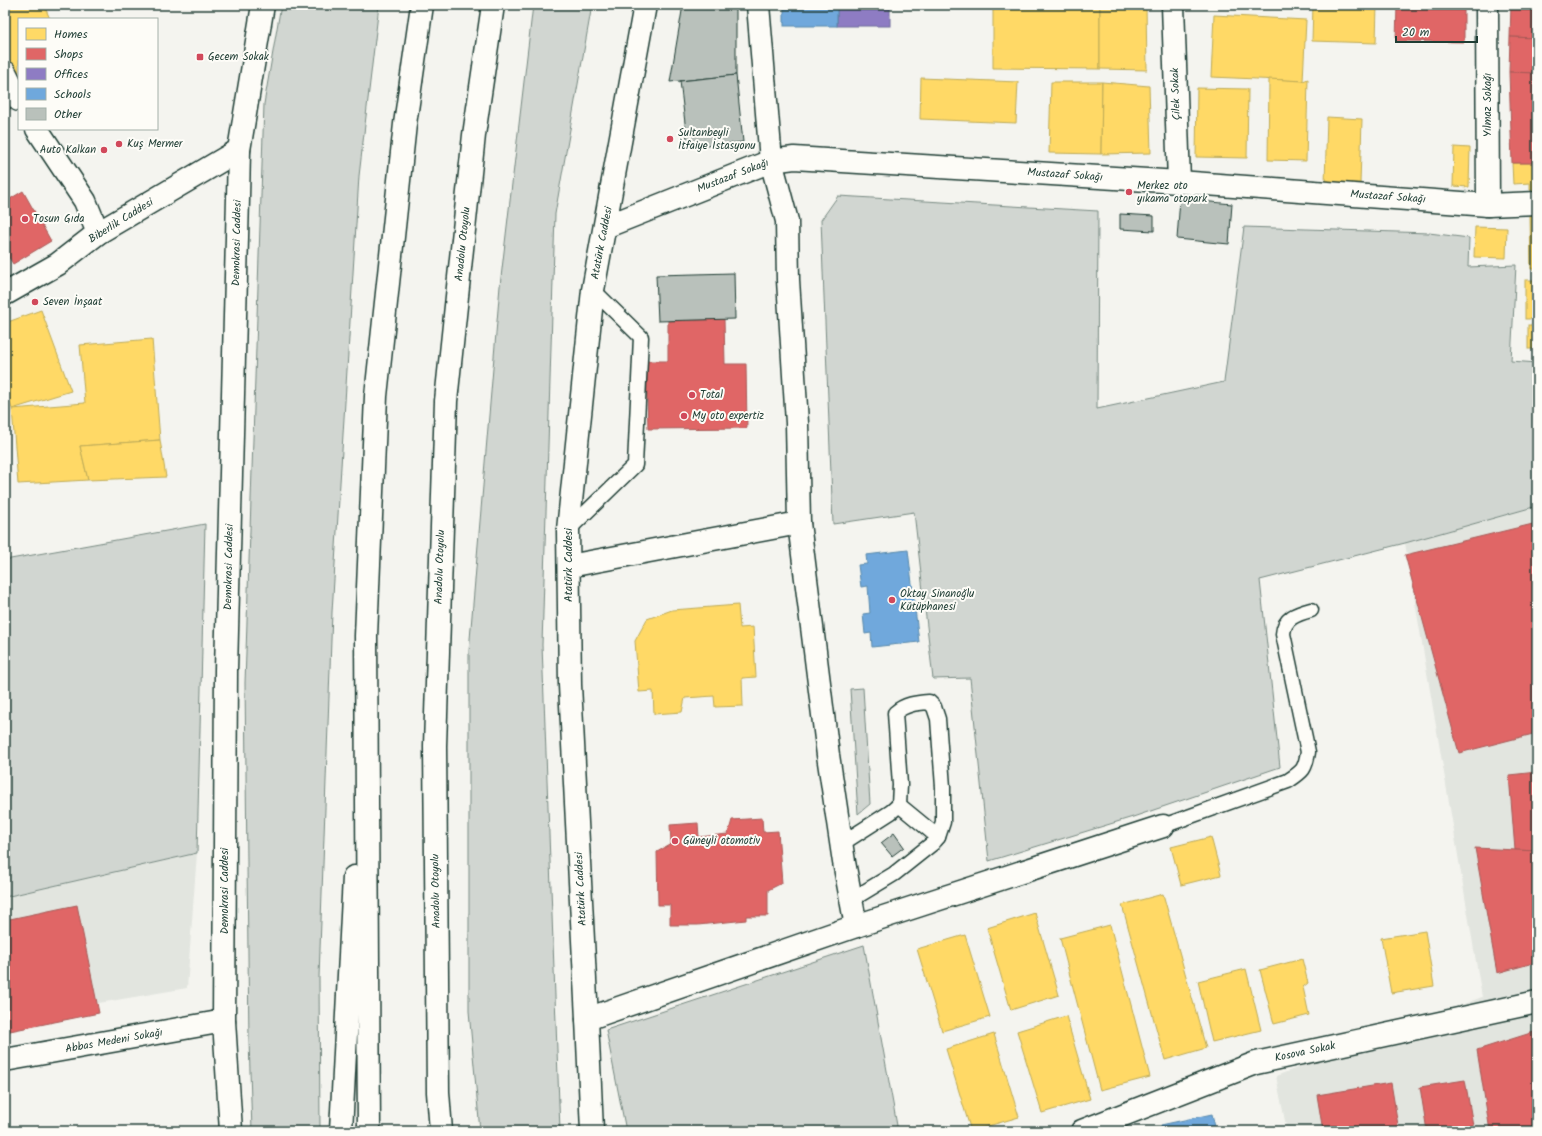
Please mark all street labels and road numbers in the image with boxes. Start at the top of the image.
street label: Çilek Sokak [1166,66,1186,121]
street label: Yılmaz Sokağı [1479,73,1497,137]
street label: Mustazaf Sokağı [694,154,772,198]
street label: Mustazaf Sokağı [1027,163,1104,187]
street label: Mustazaf Sokağı [1350,185,1427,209]
street label: Biberlik Caddesi [85,194,157,248]
street label: Demokrasi Caddesi [227,199,247,286]
street label: Anadolu Otoyolu [450,205,476,282]
street label: Atatürk Caddesi [586,205,618,281]
street label: Demokrasi Caddesi [219,523,239,610]
street label: Atatürk Caddesi [560,528,578,602]
street label: Anadolu Otoyolu [430,529,450,605]
street label: Demokrasi Caddesi [216,847,234,934]
street label: Atatürk Caddesi [570,851,592,926]
street label: Anadolu Otoyolu [426,853,446,929]
street label: Abbas Medeni Sokağı [64,1024,164,1058]
street label: Kosova Sokak [1273,1037,1338,1067]

